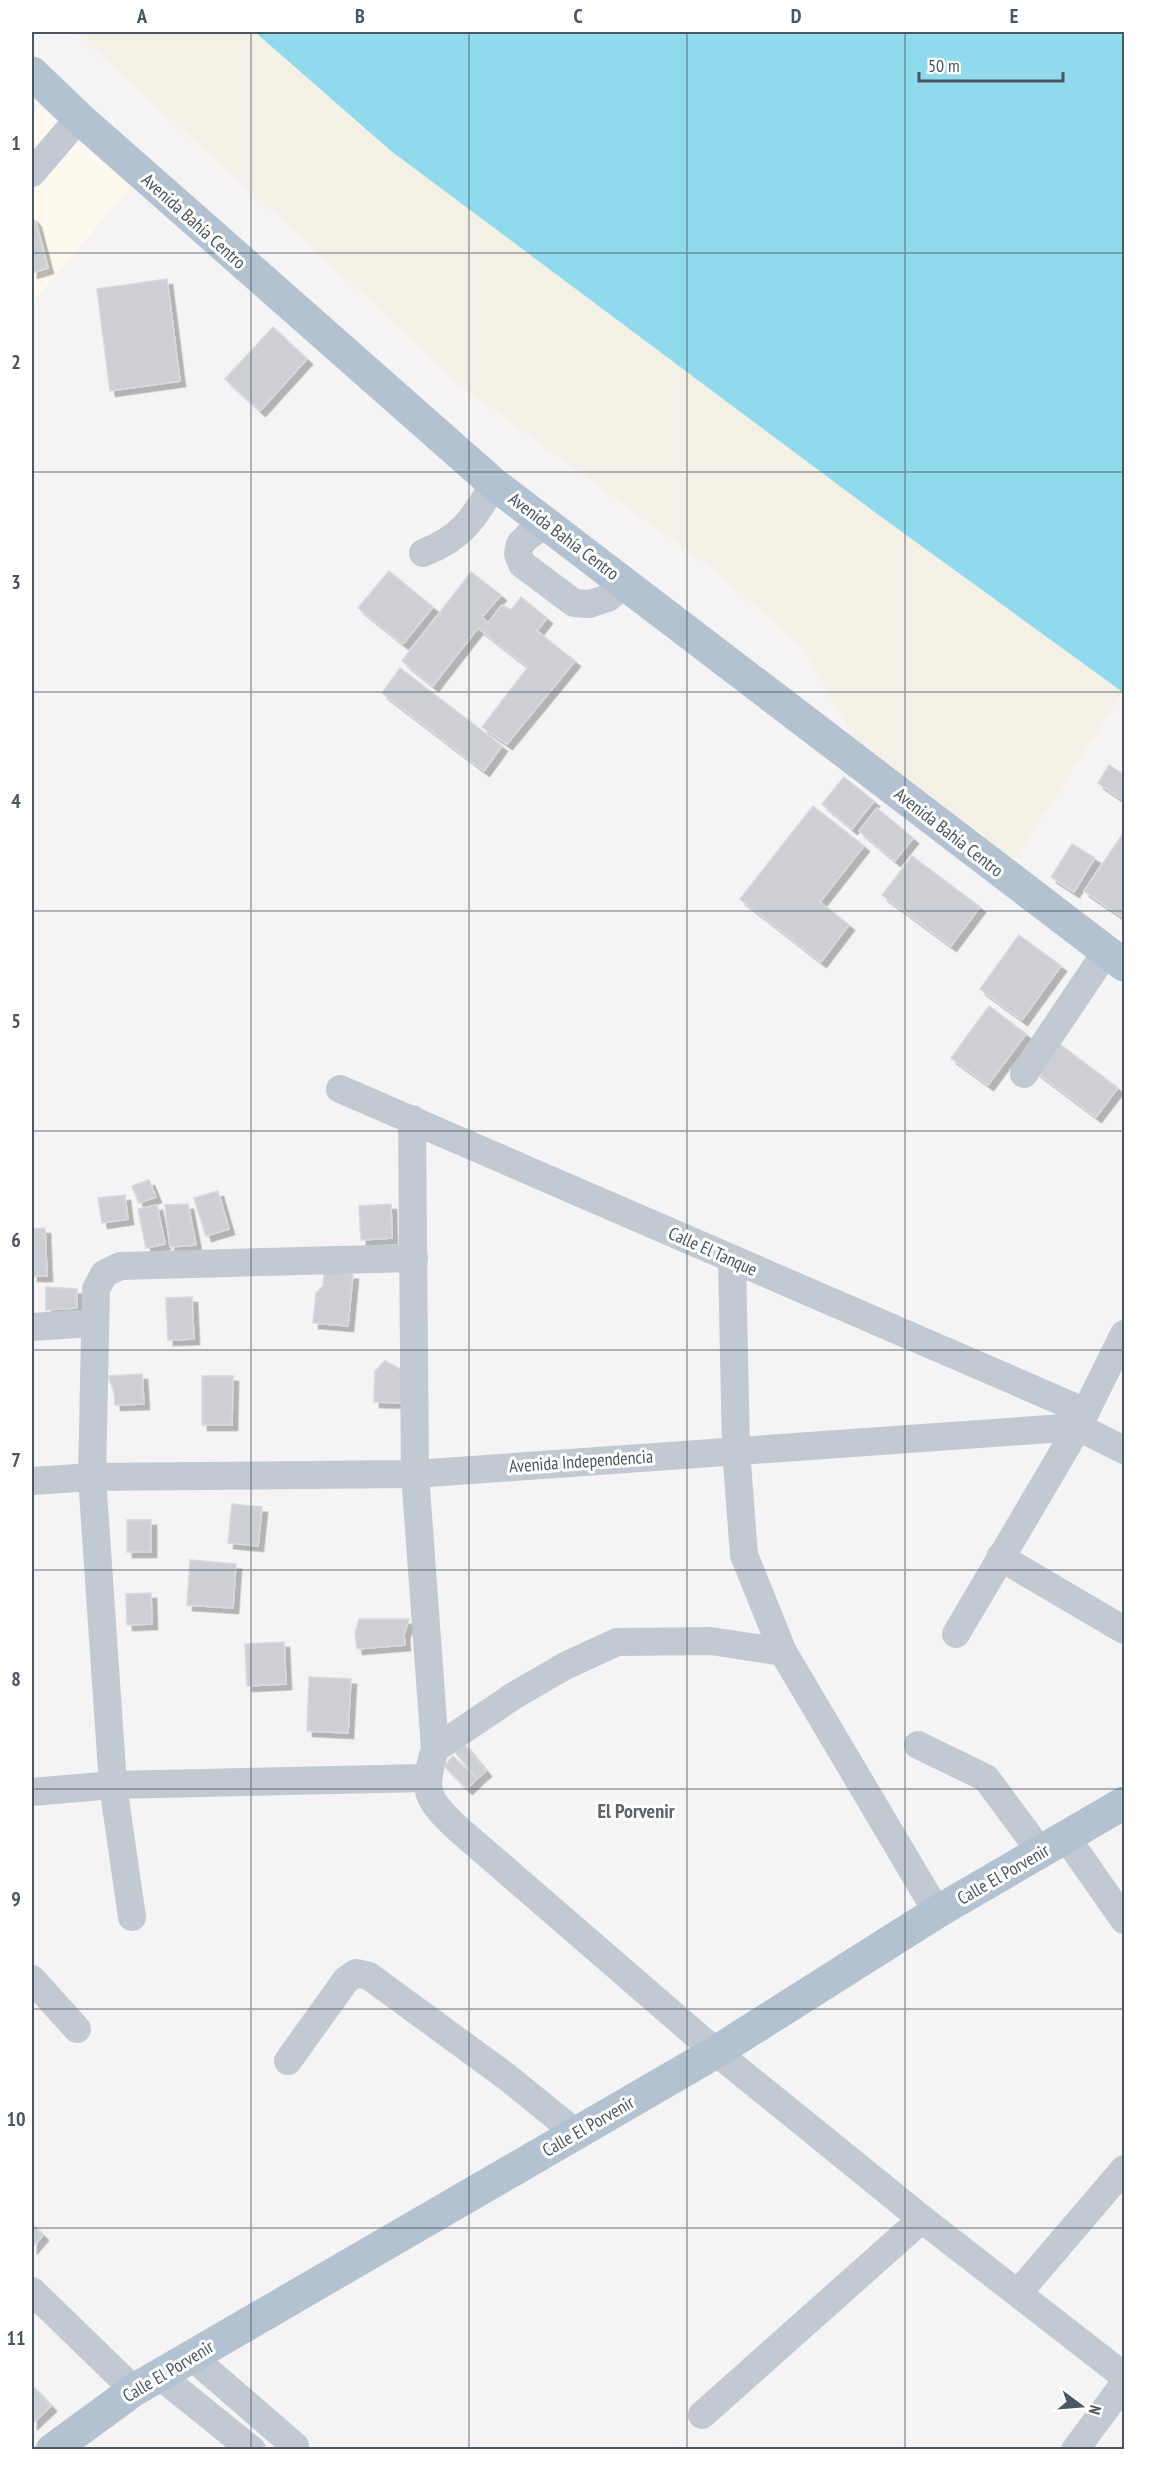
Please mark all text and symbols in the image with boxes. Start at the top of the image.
text: A [136,3,148,29]
text: B [355,3,365,29]
text: C [573,3,583,29]
text: D [791,3,802,29]
text: E [1010,3,1018,29]
scale bar [919,45,1063,83]
text: 50 m [928,54,960,77]
text: 1 [11,130,21,156]
street label: Avenida Bahía Centro [137,168,251,274]
text: 2 [11,349,21,375]
street label: Avenida Bahía Centro [504,487,624,585]
text: 3 [11,569,21,595]
street label: Avenida Bahía Centro [890,782,1008,882]
text: 4 [11,788,21,814]
text: 5 [11,1008,21,1034]
street label: Calle El Tanque [665,1221,761,1281]
text: 6 [11,1227,21,1253]
street label: Avenida Independencia [508,1445,654,1477]
text: 7 [11,1447,21,1473]
text: 8 [11,1666,21,1692]
district label: El Porvenir [597,1798,675,1824]
street label: Calle El Porvenir [953,1838,1053,1909]
text: 9 [11,1886,21,1912]
street label: Calle El Porvenir [538,2090,638,2161]
text: 10 [6,2106,26,2132]
text: 11 [6,2325,26,2351]
street label: Calle El Porvenir [118,2335,218,2407]
north arrow [1051,2376,1111,2436]
text: N [1085,2403,1106,2417]

